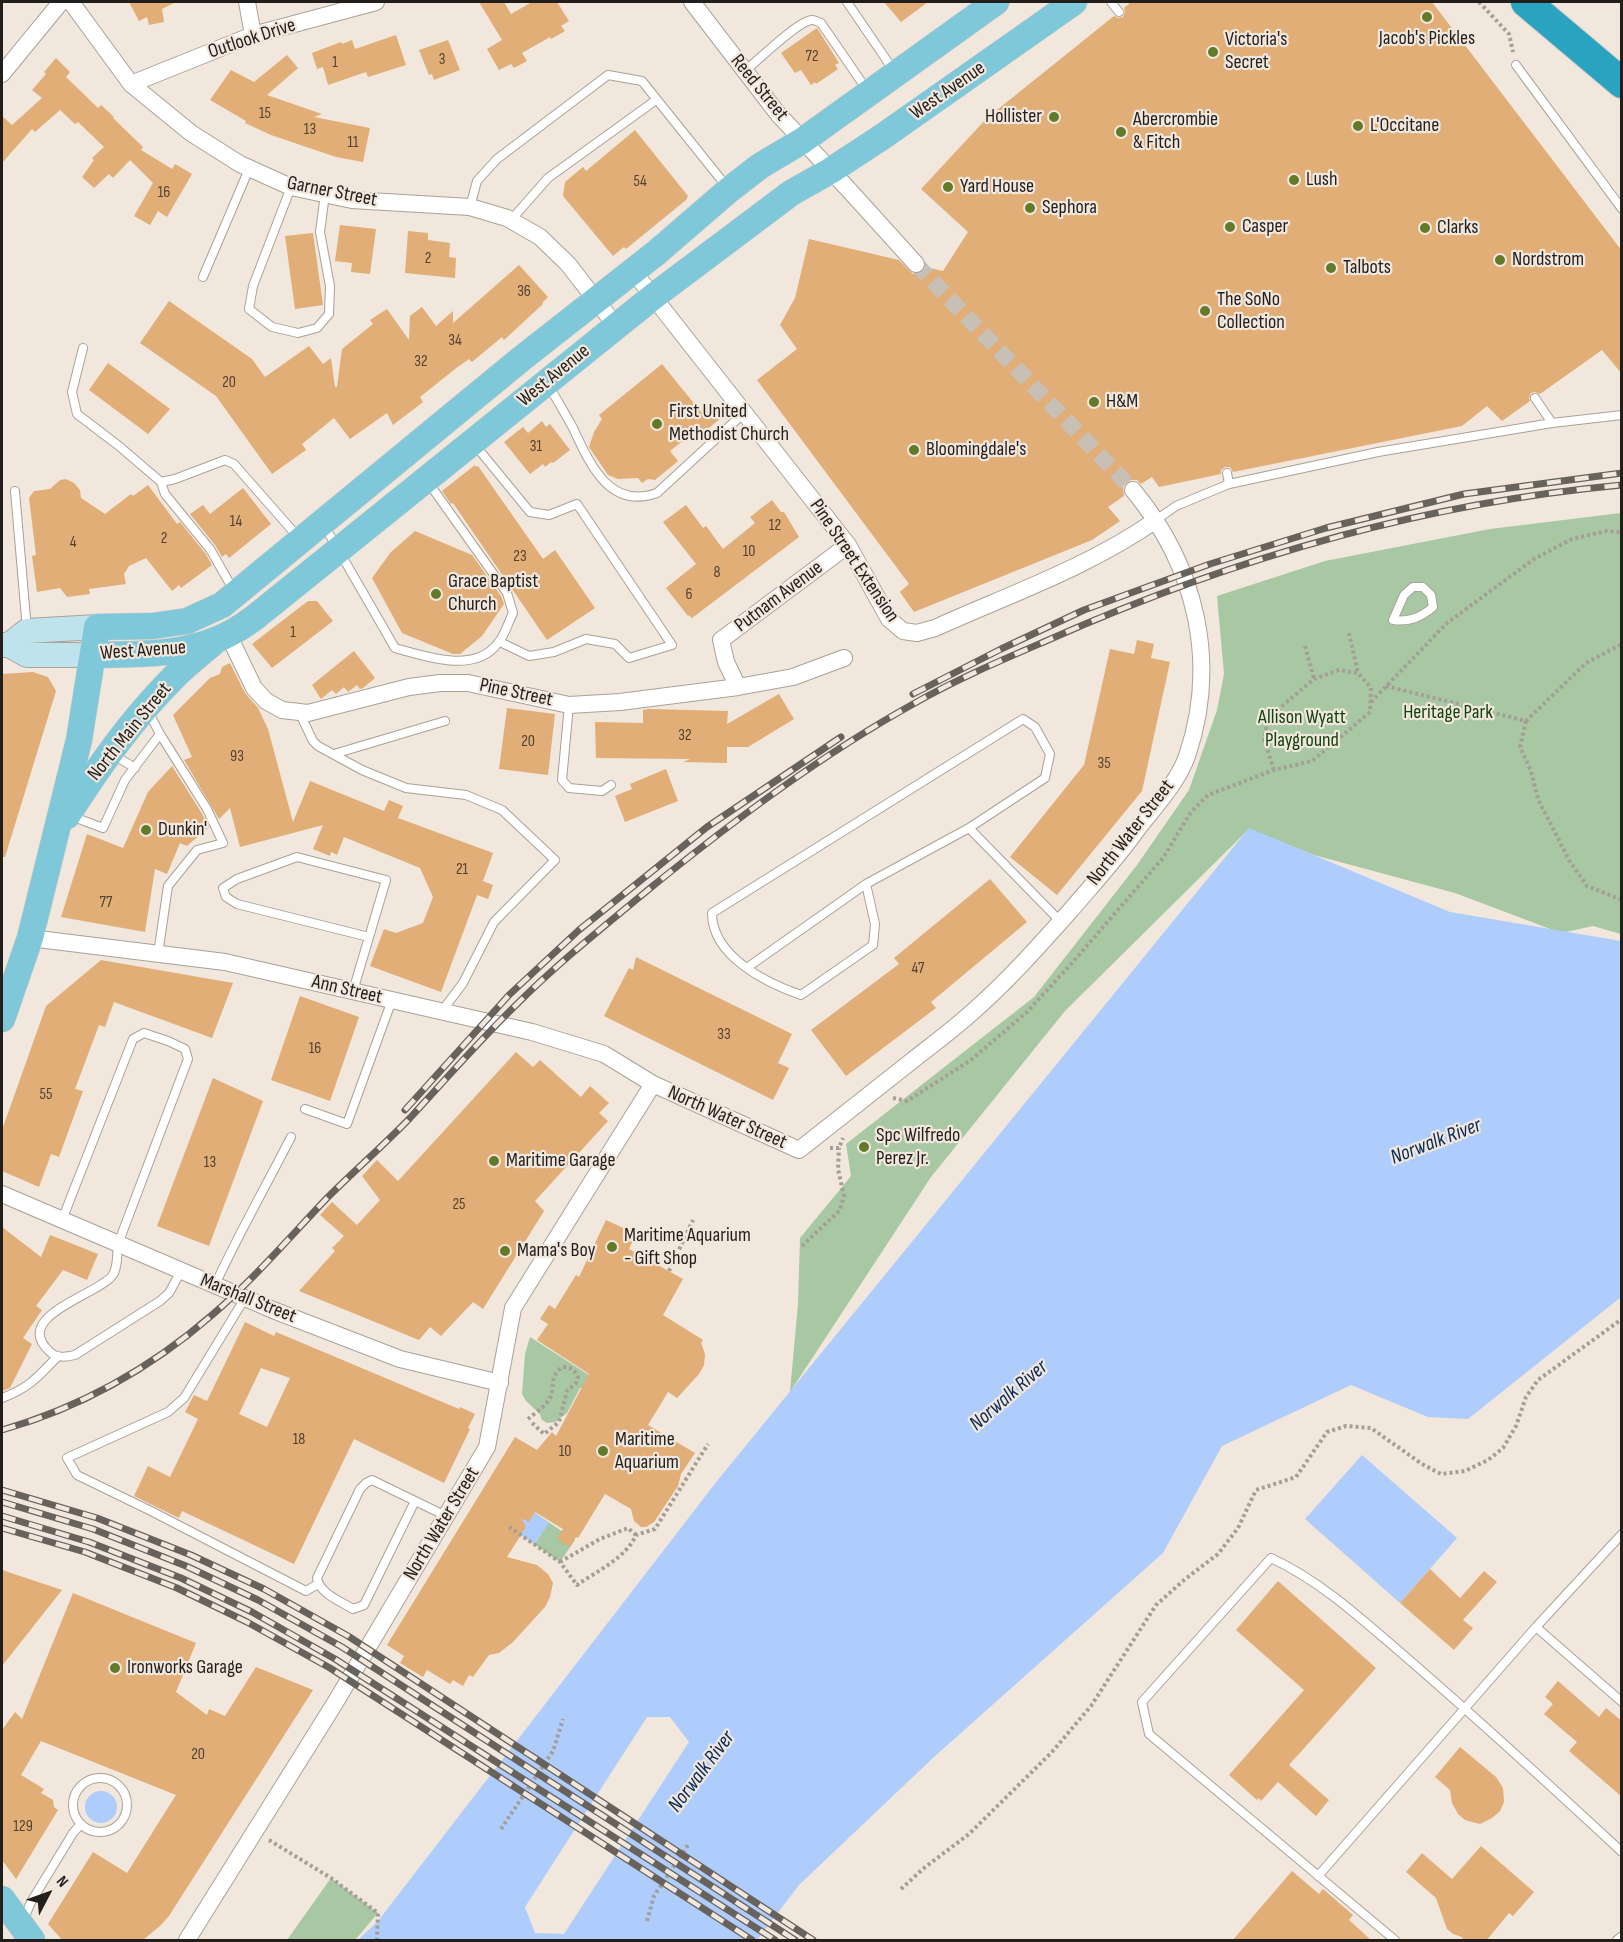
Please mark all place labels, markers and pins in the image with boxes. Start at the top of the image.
marker: Jacob's Pickles [1420,10,1434,24]
place label: Jacob's Pickles [1379,27,1475,51]
place label: Victoria's Secret [1225,28,1287,75]
marker: Victoria's Secret [1206,45,1220,59]
place label: Hollister [985,105,1042,129]
place label: Abercrombie & Fitch [1133,108,1218,155]
marker: Hollister [1047,110,1061,124]
place label: L'Occitane [1370,114,1439,138]
marker: L'Occitane [1351,119,1365,133]
marker: Abercrombie & Fitch [1114,125,1128,139]
place label: Lush [1306,168,1337,192]
marker: Lush [1287,173,1301,187]
place label: Yard House [960,175,1034,199]
marker: Yard House [941,180,955,194]
place label: Sephora [1042,196,1097,220]
marker: Sephora [1023,201,1037,215]
place label: Casper [1242,215,1288,239]
place label: Clarks [1437,216,1478,240]
marker: Casper [1223,220,1237,234]
marker: Clarks [1418,221,1432,235]
place label: Nordstrom [1512,248,1584,272]
marker: Nordstrom [1493,253,1507,267]
place label: Talbots [1343,256,1391,280]
marker: Talbots [1324,261,1338,275]
place label: The SoNo Collection [1217,288,1285,335]
marker: The SoNo Collection [1198,304,1212,318]
place label: H&M [1106,390,1138,414]
marker: H&M [1087,395,1101,409]
place label: First United Methodist Church [669,400,789,447]
marker: First United Methodist Church [650,417,664,431]
place label: Bloomingdale's [926,438,1026,462]
marker: Bloomingdale's [907,443,921,457]
place label: Grace Baptist Church [448,570,538,617]
marker: Grace Baptist Church [429,587,443,601]
place label: Dunkin' [158,818,207,842]
marker: Dunkin' [139,823,153,837]
place label: Spc Wilfredo Perez Jr. [876,1124,960,1171]
marker: Spc Wilfredo Perez Jr. [857,1140,871,1154]
place label: Maritime Garage [506,1149,616,1173]
marker: Maritime Garage [487,1154,501,1168]
place label: Maritime Aquarium - Gift Shop [624,1224,751,1271]
place label: Mama's Boy [517,1239,595,1263]
marker: Maritime Aquarium - Gift Shop [605,1240,619,1254]
marker: Mama's Boy [498,1244,512,1258]
place label: Maritime Aquarium [615,1428,679,1475]
marker: Maritime Aquarium [596,1444,610,1458]
place label: Ironworks Garage [127,1656,243,1680]
marker: Ironworks Garage [108,1661,122,1675]

